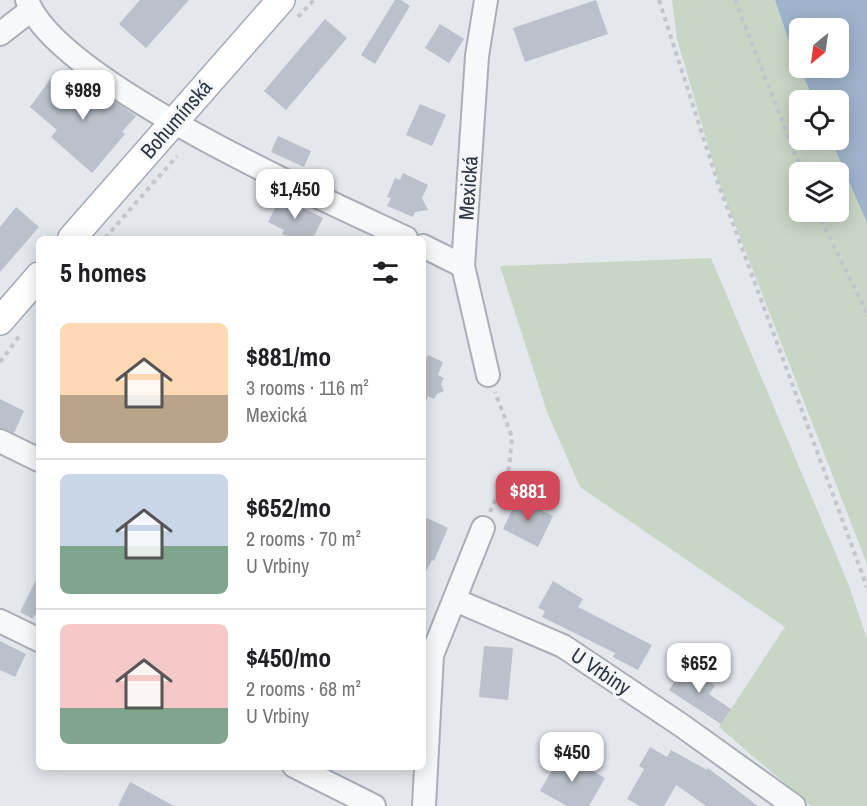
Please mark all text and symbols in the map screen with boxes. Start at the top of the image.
north arrow [789,18,849,78]
map controls [789,18,849,222]
pin: $989 [47,70,119,121]
street label: Bohumínská [134,73,219,165]
text: $989 [65,76,101,103]
button: locate [789,90,849,150]
street label: Mexická [451,155,485,221]
button: layers [789,162,849,222]
pin: $1,450 [246,169,344,220]
text: $1,450 [270,175,320,202]
text: 5 homes [60,255,147,290]
icon: filters [369,256,402,289]
text: $881/mo [246,339,331,374]
icon: home [108,347,180,419]
text: 3 rooms · 116 m² [246,374,369,401]
text: Mexická [246,401,307,428]
pin: $881 [492,471,564,522]
text: $881 [510,477,546,504]
text: $652/mo [246,490,331,525]
icon: home [108,498,180,570]
text: 2 rooms · 70 m² [246,525,361,552]
text: U Vrbiny [246,552,309,579]
text: $450/mo [246,640,331,675]
street label: U Vrbiny [565,640,637,702]
pin: $652 [663,643,735,694]
icon: home [108,648,180,720]
text: $652 [681,649,717,676]
text: 2 rooms · 68 m² [246,675,361,702]
text: U Vrbiny [246,702,309,729]
pin: $450 [536,732,608,783]
text: $450 [554,738,590,765]

